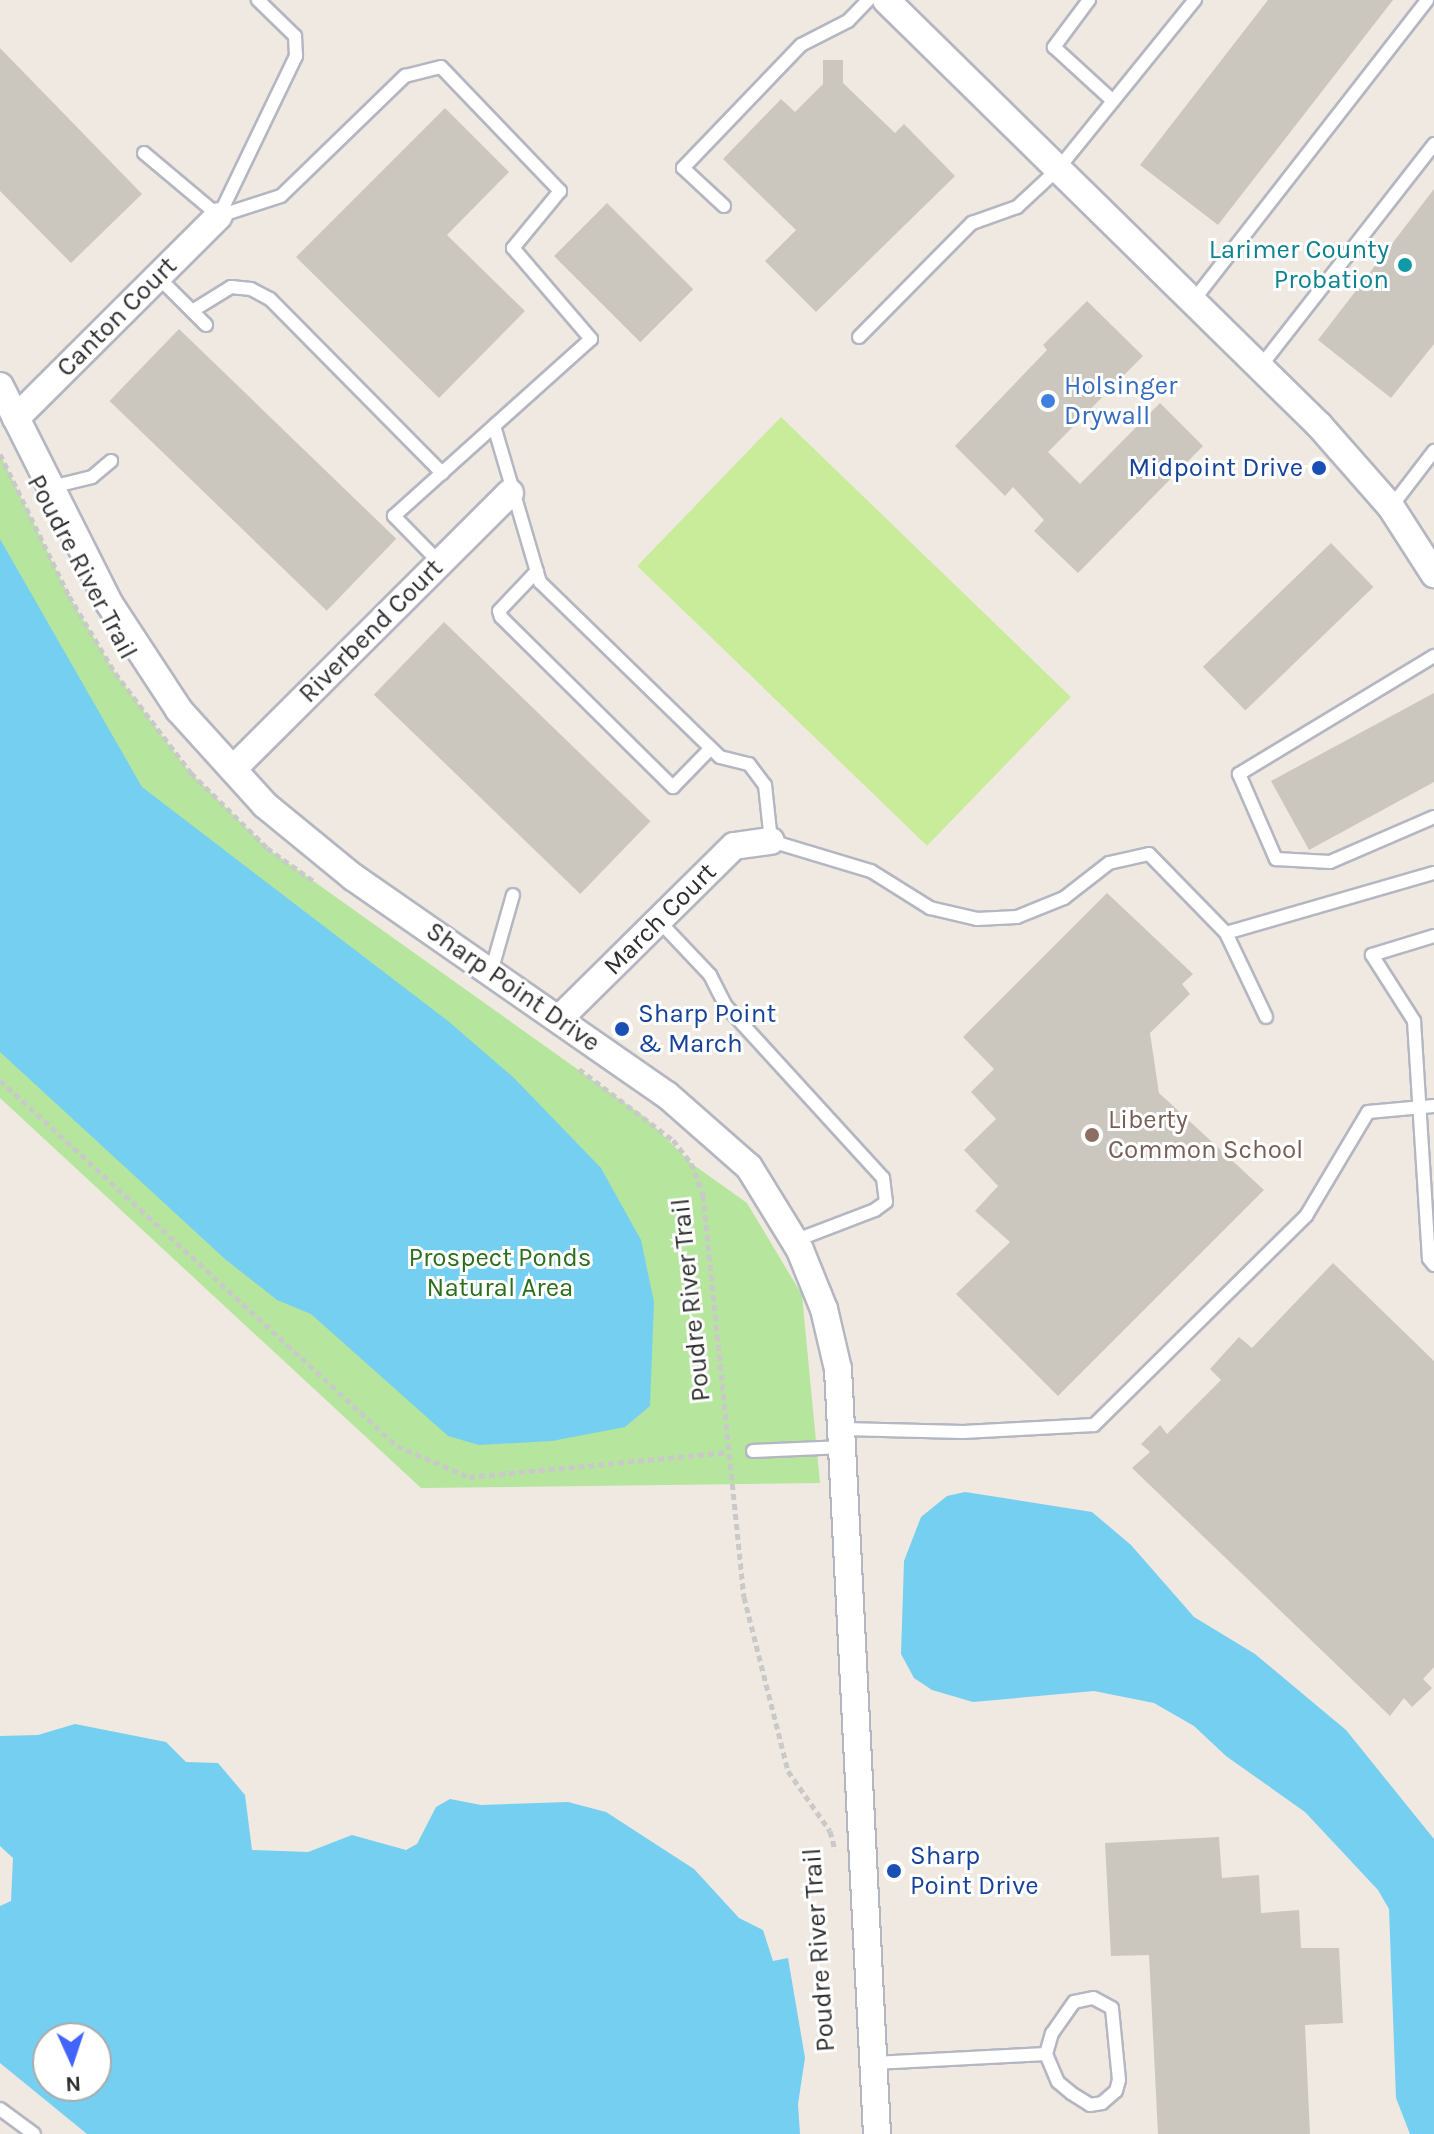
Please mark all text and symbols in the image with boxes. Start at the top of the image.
place label: Larimer County Probation [1209,234,1389,296]
street label: Canton Court [51,251,183,383]
marker: Larimer County Probation [1396,256,1414,274]
place label: Holsinger Drywall [1064,370,1177,432]
marker: Holsinger Drywall [1039,392,1057,410]
place label: Midpoint Drive [1128,452,1303,484]
marker: Midpoint Drive [1310,459,1328,477]
street label: Poudre River Trail [20,470,144,664]
street label: Riverbend Court [293,553,449,709]
street label: March Court [597,856,723,982]
street label: Sharp Point Drive [420,915,606,1059]
place label: Sharp Point & March [638,998,776,1060]
marker: Sharp Point & March [613,1020,631,1038]
place label: Liberty Common School [1108,1104,1303,1166]
marker: Liberty Common School [1083,1126,1101,1144]
street label: Poudre River Trail [665,1197,717,1403]
park label: Prospect Ponds Natural Area [409,1242,591,1304]
place label: Sharp Point Drive [910,1840,1039,1902]
street label: Poudre River Trail [796,1847,842,2053]
marker: Sharp Point Drive [885,1862,903,1880]
north arrow [32,2022,112,2102]
text: N [65,2071,82,2097]

